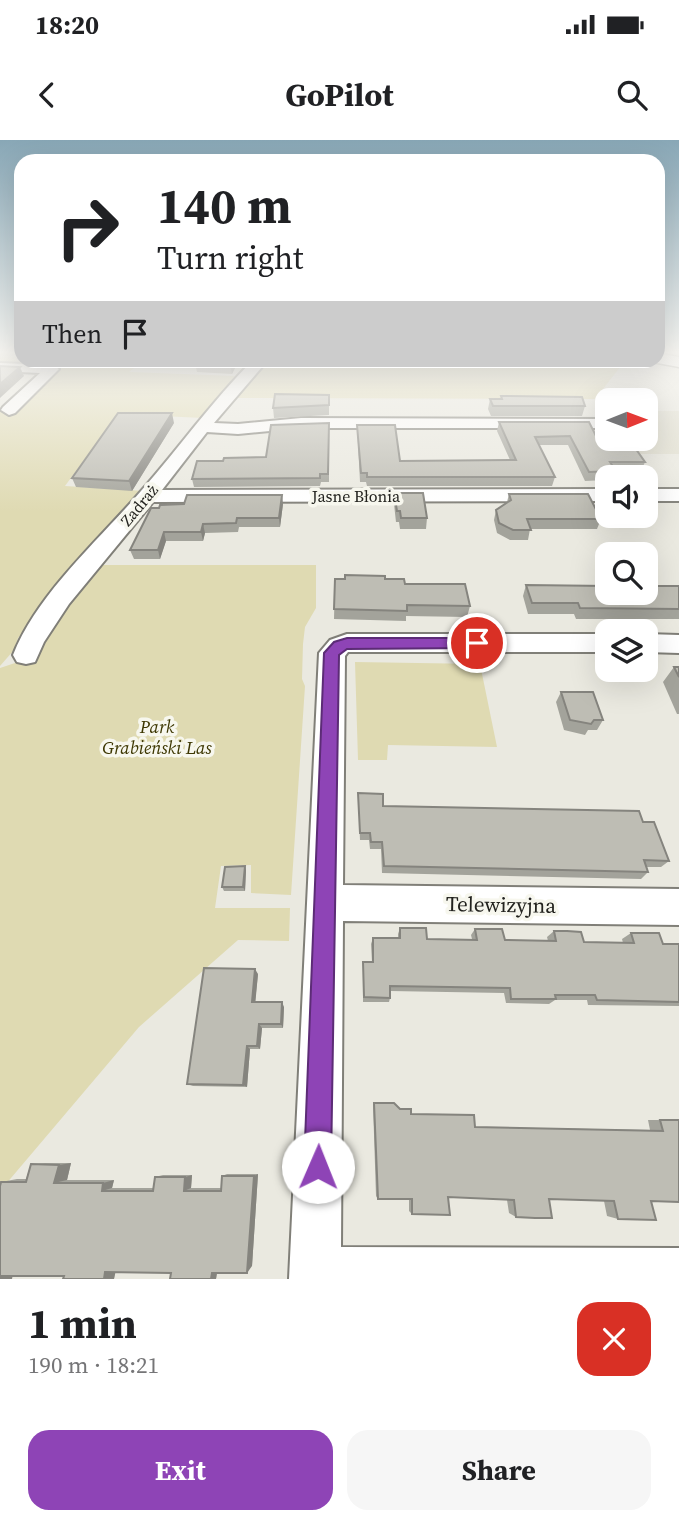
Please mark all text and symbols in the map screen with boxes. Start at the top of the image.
text: 18:20 [35,7,99,43]
text: GoPilot [285,73,394,117]
icon: back [28,76,66,114]
icon: search [613,76,651,114]
text: 140 m [157,172,292,239]
icon: right [42,182,133,273]
text: Turn right [157,236,303,280]
icon: arrive [116,315,154,353]
text: Then [42,316,102,352]
north arrow [595,388,658,452]
map controls [595,388,658,682]
button: sound [595,465,658,528]
street label: Zadraż [115,480,163,530]
street label: Jasne Błonia [311,485,401,507]
button: search [595,542,658,605]
pin [447,613,507,673]
button: layers [595,619,658,682]
icon: arrive [458,624,496,662]
park label: Park Grabieński Las [102,714,212,760]
street label: Telewizyjna [446,889,557,920]
position arrow [281,1130,355,1204]
text: 1 min [28,1294,137,1352]
button: close [577,1302,651,1376]
text: 190 m · 18:21 [28,1349,159,1381]
button: Exit [28,1430,333,1510]
button: Share [347,1430,651,1510]

